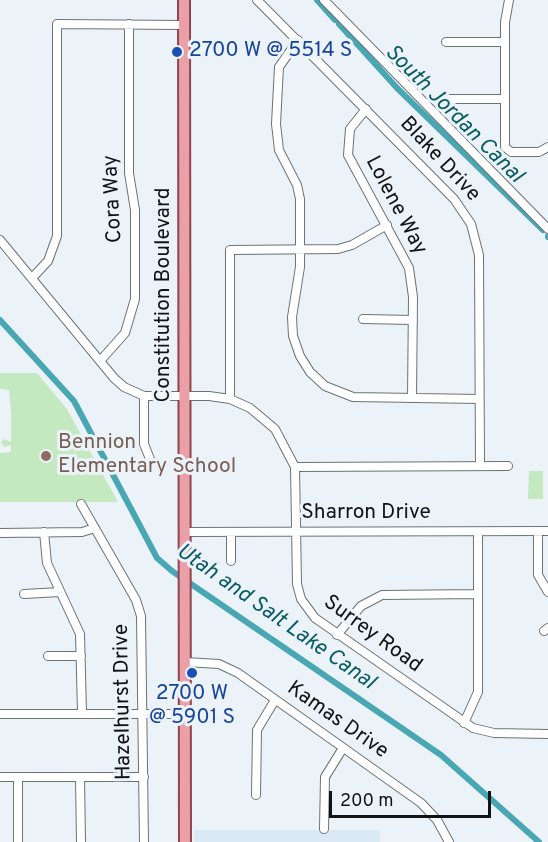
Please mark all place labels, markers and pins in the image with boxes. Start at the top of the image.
place label: 2700 W @ 5514 S [189,39,352,65]
marker: 2700 W @ 5514 S [170,45,184,59]
place label: Bennion Elementary School [58,431,236,481]
marker: Bennion Elementary School [39,449,53,463]
marker: 2700 W @ 5901 S [185,666,199,680]
place label: 2700 W @ 5901 S [149,682,235,732]

